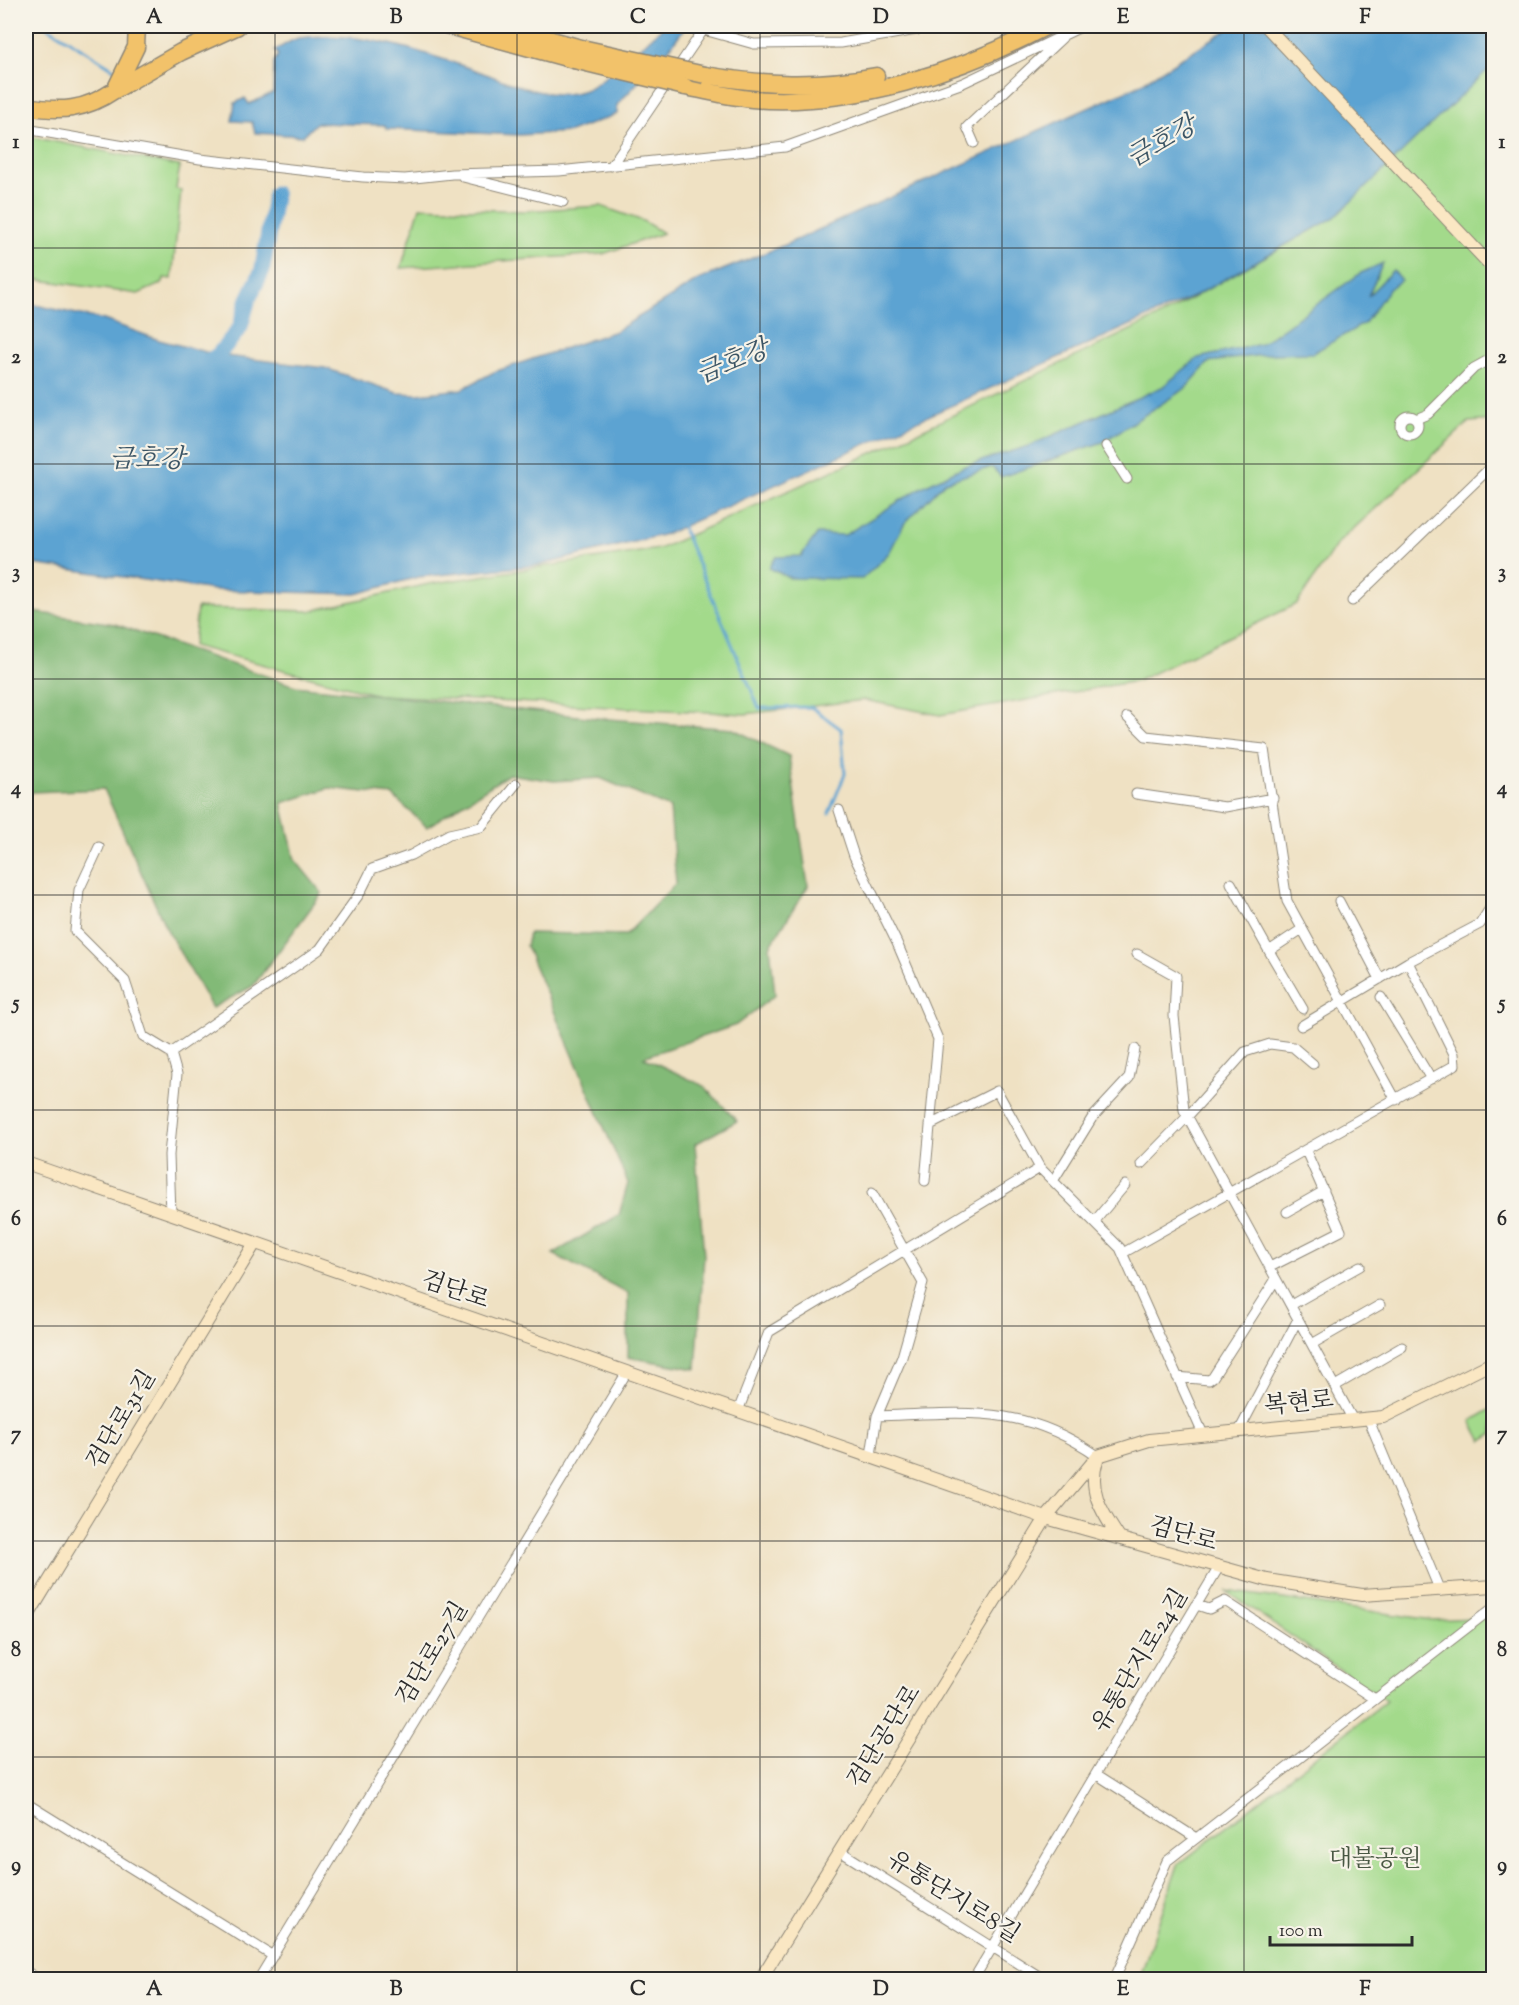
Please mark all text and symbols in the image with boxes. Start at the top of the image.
text: A [146,4,163,33]
text: B [390,4,403,33]
text: C [630,4,646,33]
text: D [873,4,889,33]
text: E [1117,4,1130,33]
text: F [1359,4,1371,33]
water label: 금호강 [1120,106,1207,178]
text: 1 [13,129,20,158]
text: 1 [1499,129,1506,158]
water label: 금호강 [691,330,778,394]
text: 2 [11,344,21,373]
text: 2 [1497,344,1507,373]
water label: 금호강 [109,442,189,479]
text: 3 [12,559,20,588]
text: 3 [1498,559,1506,588]
text: 4 [10,775,21,804]
text: 4 [1496,775,1507,804]
text: 5 [11,990,20,1019]
text: 5 [1497,990,1506,1019]
text: 6 [11,1206,21,1235]
text: 6 [1497,1206,1507,1235]
street label: 검단로 [417,1264,493,1318]
street label: 검단로31길 [79,1364,165,1476]
street label: 복현로 [1263,1383,1335,1425]
text: 7 [11,1421,22,1450]
text: 7 [1497,1421,1508,1450]
street label: 검단로 [1145,1509,1221,1561]
street label: 유통단지로24길 [1085,1583,1197,1739]
street label: 검단로27길 [389,1596,477,1712]
text: 8 [11,1637,21,1666]
text: 8 [1497,1637,1507,1666]
street label: 검단공단로 [840,1679,930,1795]
park label: 대불공원 [1329,1843,1421,1877]
street label: 유통단지로8길 [880,1844,1026,1952]
text: 9 [11,1852,21,1881]
text: 9 [1497,1852,1507,1881]
scale bar [1270,1909,1412,1947]
text: 100 m [1279,1919,1323,1945]
text: A [146,1976,163,2005]
text: B [390,1976,403,2005]
text: C [630,1976,646,2005]
text: D [873,1976,889,2005]
text: E [1117,1976,1130,2005]
text: F [1359,1976,1371,2005]

